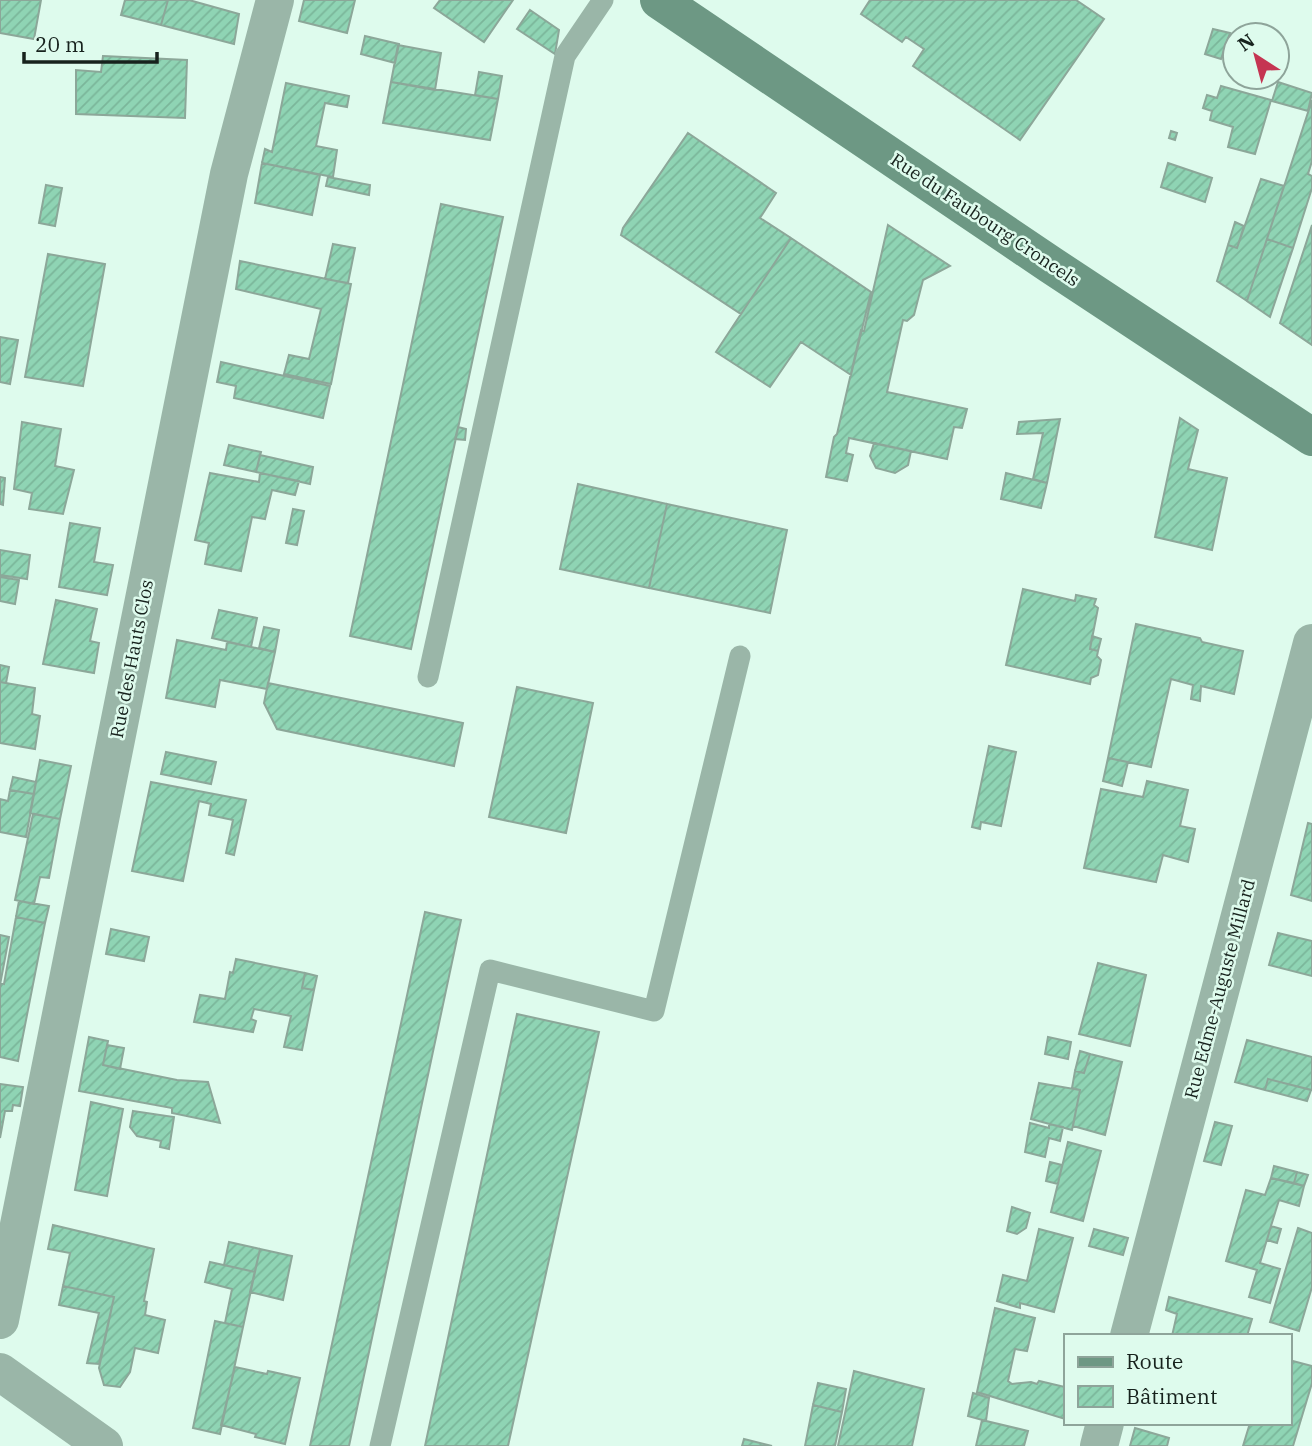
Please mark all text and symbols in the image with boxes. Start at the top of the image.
scale bar [24,21,158,65]
north arrow [1221,21,1291,91]
text: N [1233,28,1259,56]
text: 20 m [35,30,85,58]
street label: Rue du Faubourg Croncels [886,148,1084,291]
street label: Rue des Hauts Clos [105,578,158,740]
street label: Rue Edme-Auguste Millard [1179,876,1260,1101]
legend [1064,1334,1291,1425]
text: Route [1126,1347,1183,1375]
text: Bâtiment [1126,1382,1217,1410]

